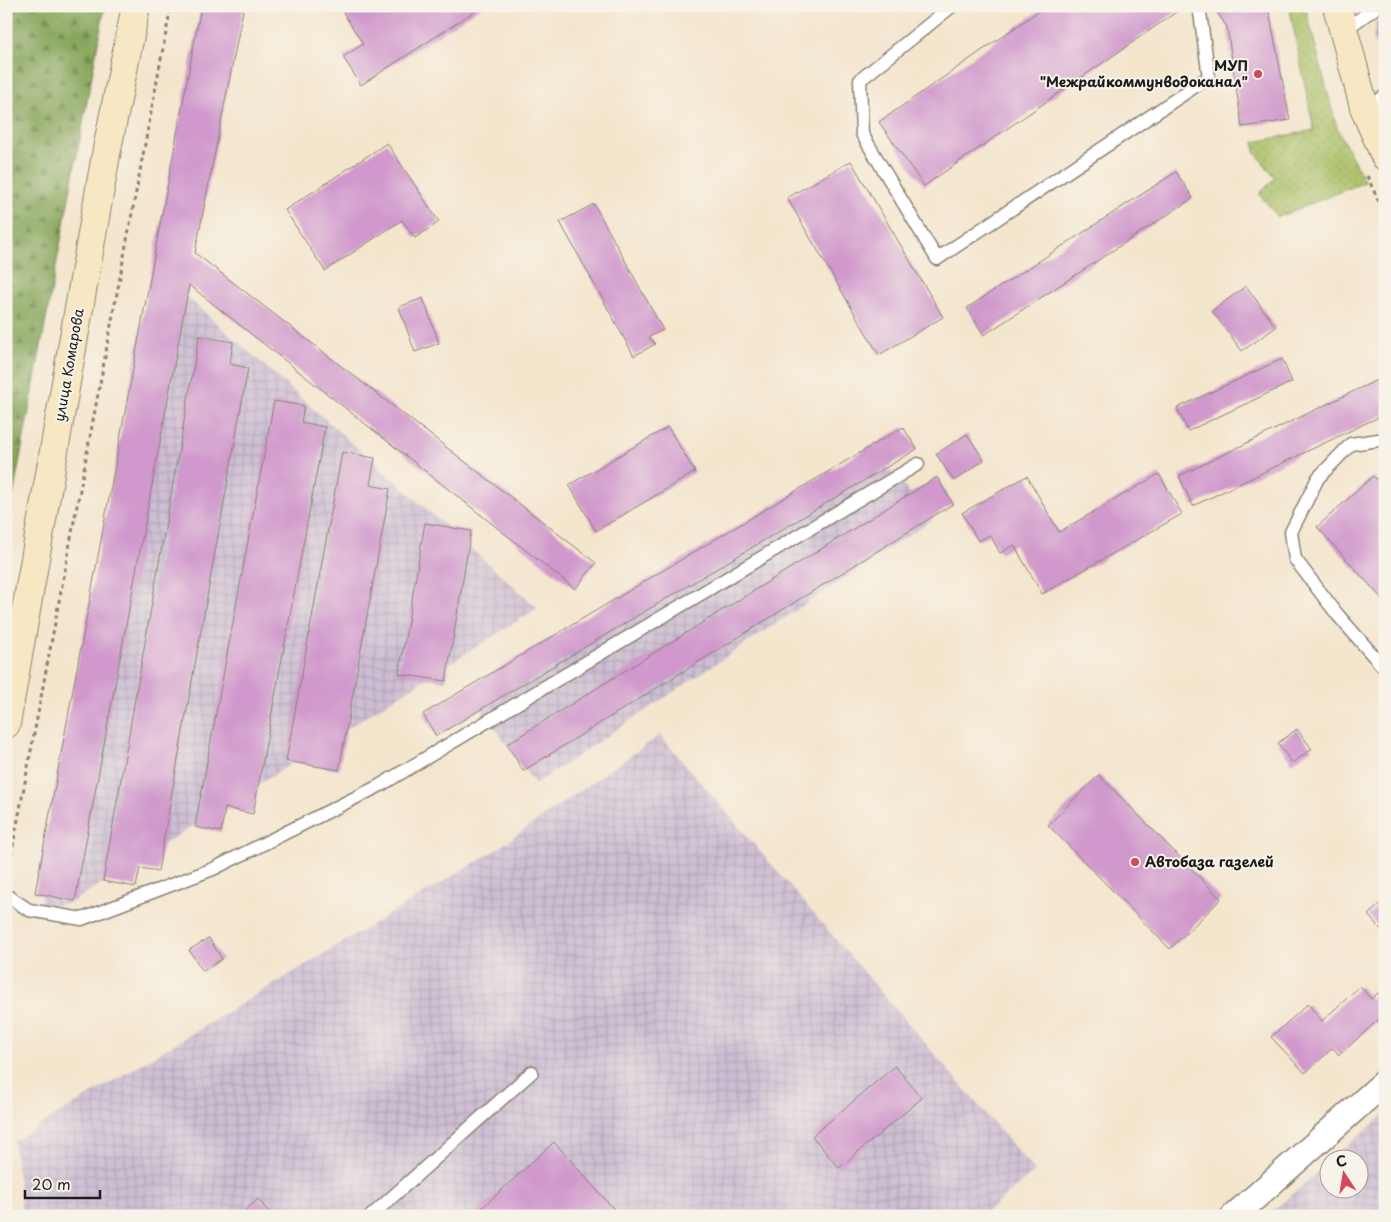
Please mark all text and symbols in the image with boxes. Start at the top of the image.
place label: МУП "Межрайкоммунводоканал" [1040,55,1248,92]
marker: МУП "Межрайкоммунводоканал" [1252,68,1264,80]
street label: улица Комарова [48,306,89,423]
place label: Автобаза газелей [1145,851,1274,872]
marker: Автобаза газелей [1129,856,1141,868]
text: С [1334,1149,1349,1172]
north arrow [1318,1150,1368,1200]
scale bar [25,1167,100,1199]
text: 20 m [32,1172,71,1195]

